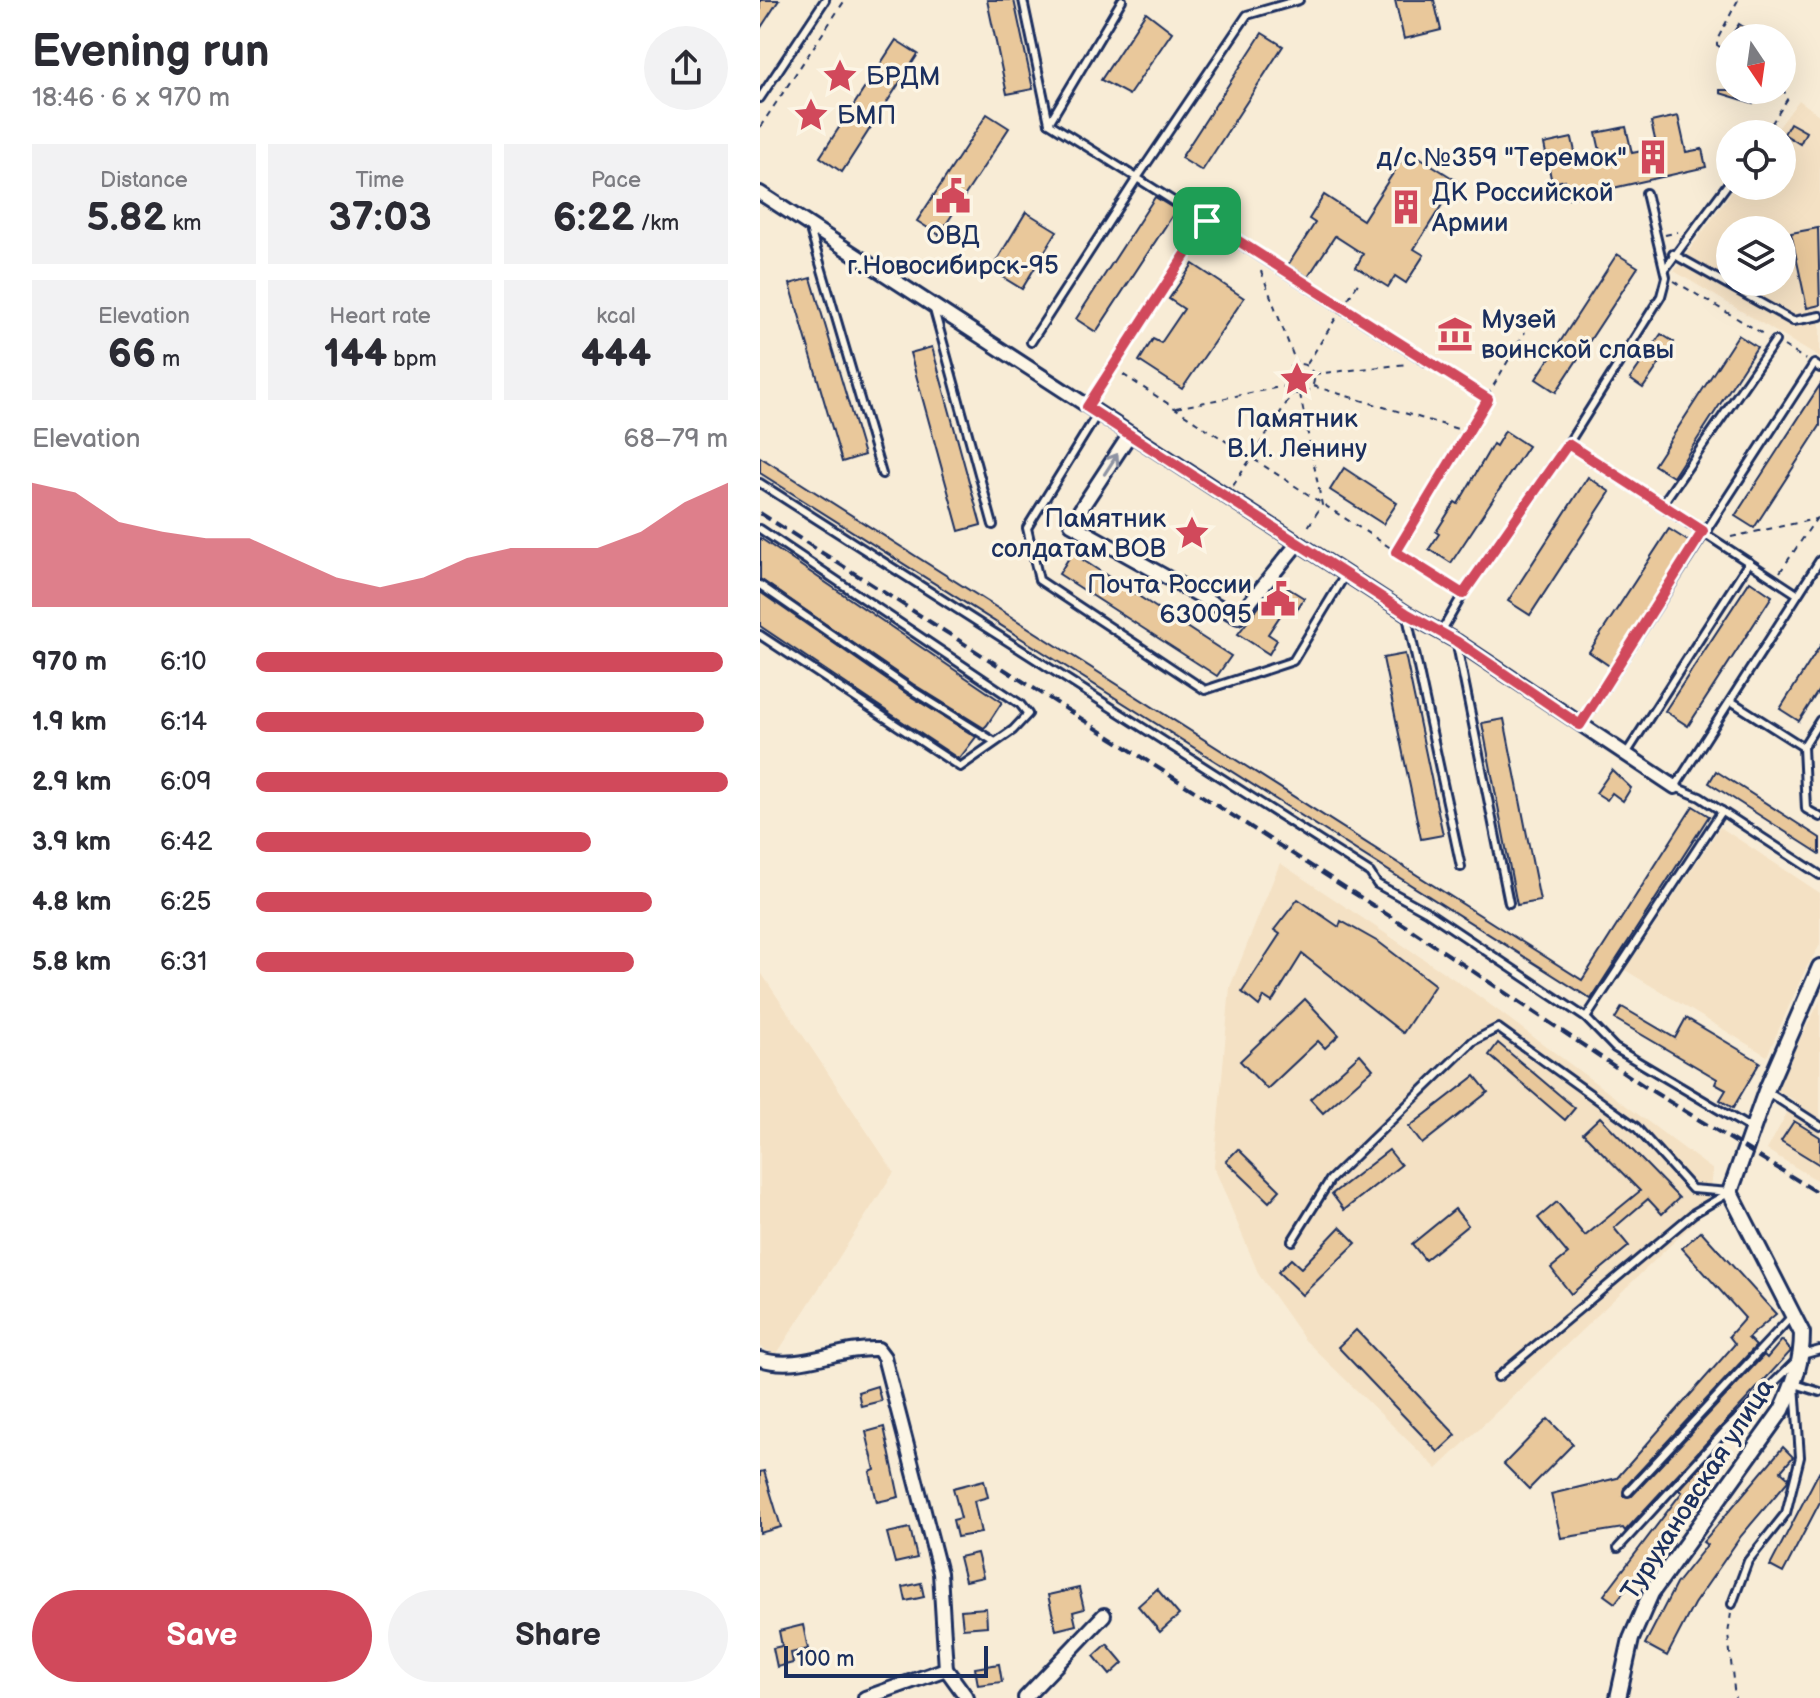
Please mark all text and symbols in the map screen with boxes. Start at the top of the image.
north arrow [1716,24,1796,104]
map controls [1716,24,1796,296]
text: Evening run [32,26,269,79]
button: share [644,26,728,110]
place icon: БРДМ [821,57,859,95]
place label: БРДМ [866,62,941,93]
text: 18:46 · 6 × 970 m [32,83,230,114]
place icon: БМП [792,96,830,134]
place label: БМП [837,101,896,132]
button: locate [1716,120,1796,200]
building icon: д/с №359 "Теремок" [1634,138,1672,176]
place label: д/с №359 "Теремок" [1376,143,1627,174]
text: Distance [100,167,188,194]
text: Time [356,167,404,194]
text: Pace [591,167,641,194]
public building icon: ОВД г.Новосибирск-95 [934,177,972,215]
place label: ДК Российской Армии [1431,178,1614,239]
pin [1173,187,1241,255]
building icon: ДК Российской Армии [1387,188,1425,226]
text: 5.82 [87,194,166,242]
text: 37:03 [328,194,432,242]
text: 6:22 [553,194,634,242]
icon: arrive [1185,199,1229,243]
text: km [166,210,201,237]
text: /km [634,210,679,237]
button: layers [1716,216,1796,296]
place label: ОВД г.Новосибирск-95 [847,221,1059,282]
text: Elevation [98,303,190,330]
text: Heart rate [329,303,431,330]
text: kcal [596,303,636,330]
place label: Музей воинской славы [1481,305,1674,366]
museum icon: Музей воинской славы [1436,315,1474,353]
text: 66 [108,330,156,378]
text: 144 [323,330,387,378]
text: 444 [581,330,651,378]
text: m [156,346,180,373]
text: bpm [387,346,437,373]
place icon: Памятник В.И. Ленину [1278,360,1316,398]
place label: Памятник В.И. Ленину [1227,404,1367,465]
text: Elevation [32,424,140,455]
text: 68–79 m [624,424,728,455]
one-way arrow [1103,453,1119,476]
place label: Памятник солдатам ВОВ [991,504,1166,565]
place icon: Памятник солдатам ВОВ [1173,514,1211,552]
place label: Почта России 630095 [1087,570,1252,631]
public building icon: Почта России 630095 [1259,580,1297,618]
text: 970 m [32,647,107,678]
text: 6:10 [160,647,207,678]
text: 1.9 km [32,707,107,738]
text: 6:14 [160,707,207,738]
text: 2.9 km [32,767,111,798]
text: 6:09 [160,767,211,798]
text: 3.9 km [32,827,111,858]
text: 6:42 [160,827,212,858]
text: 4.8 km [32,887,111,918]
text: 6:25 [160,887,211,918]
text: 5.8 km [32,947,111,978]
text: 6:31 [160,947,207,978]
street label: Турухановская улица [1615,1373,1781,1606]
button: Save [32,1590,372,1682]
button: Share [388,1590,728,1682]
scale bar [784,1642,988,1678]
text: 100 m [796,1646,855,1673]

